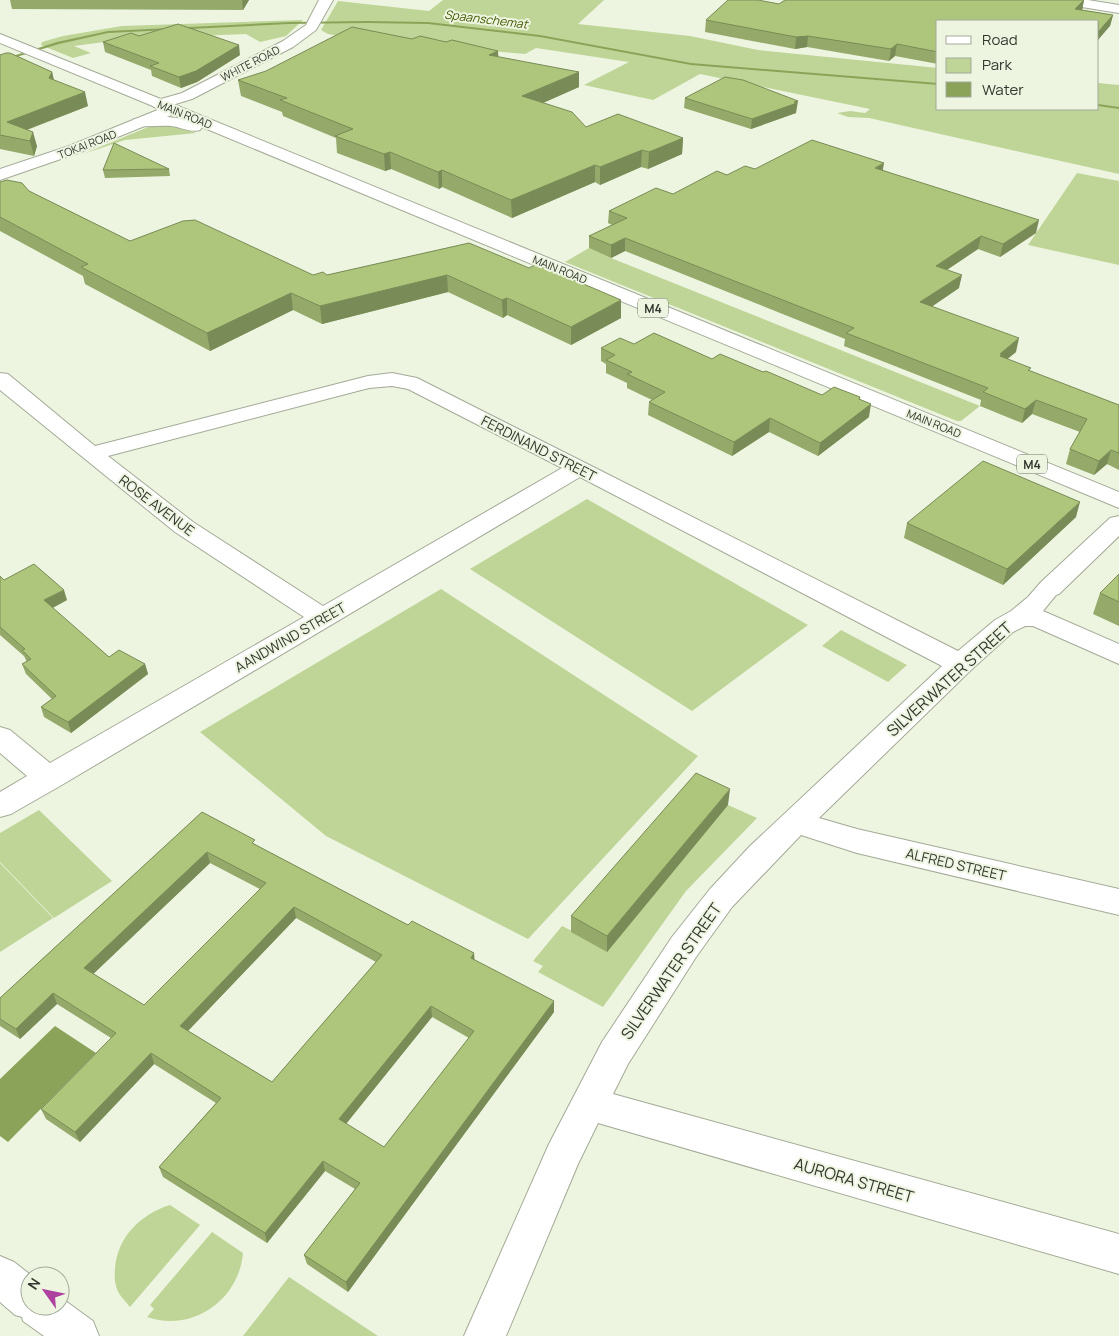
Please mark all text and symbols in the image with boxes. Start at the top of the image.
water label: Spaanschemat [444,5,530,33]
legend [936,20,1099,110]
text: Road [982,29,1018,50]
street label: WHITE ROAD [218,42,282,84]
text: Park [982,54,1012,75]
text: Water [982,79,1024,100]
street label: MAIN ROAD [156,96,214,132]
street label: TOKAI ROAD [55,126,119,162]
street label: MAIN ROAD [531,251,589,287]
road number: M4 [638,298,668,318]
street label: MAIN ROAD [905,405,963,441]
street label: FERDINAND STREET [478,411,600,486]
road number: M4 [1017,454,1047,474]
street label: ROSE AVENUE [115,470,199,540]
street label: AANDWIND STREET [231,597,349,677]
street label: SILVERWATER STREET [882,616,1017,741]
street label: ALFRED STREET [904,843,1009,885]
street label: SILVERWATER STREET [616,898,727,1044]
street label: AURORA STREET [792,1152,917,1208]
north arrow [20,1266,70,1316]
text: N [23,1274,44,1293]

